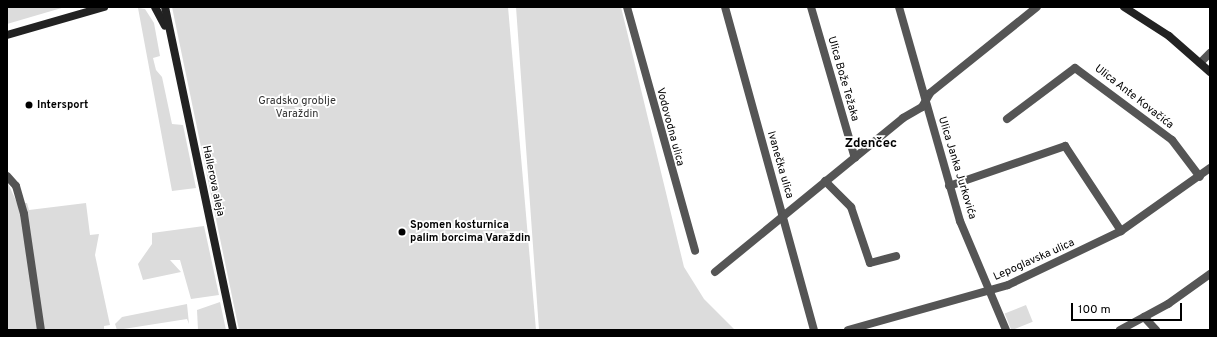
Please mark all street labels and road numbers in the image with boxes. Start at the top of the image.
street label: Ulica Bože Težaka [824,35,862,123]
street label: Ulica Ante Kovačića [1092,62,1176,132]
street label: Vodovodna ulica [653,86,687,168]
street label: Ulica Janka Jurkovića [935,115,979,221]
street label: Ivanečka ulica [764,130,796,200]
street label: Hallerova aleja [199,144,227,218]
street label: Lepoglavska ulica [991,236,1077,284]

